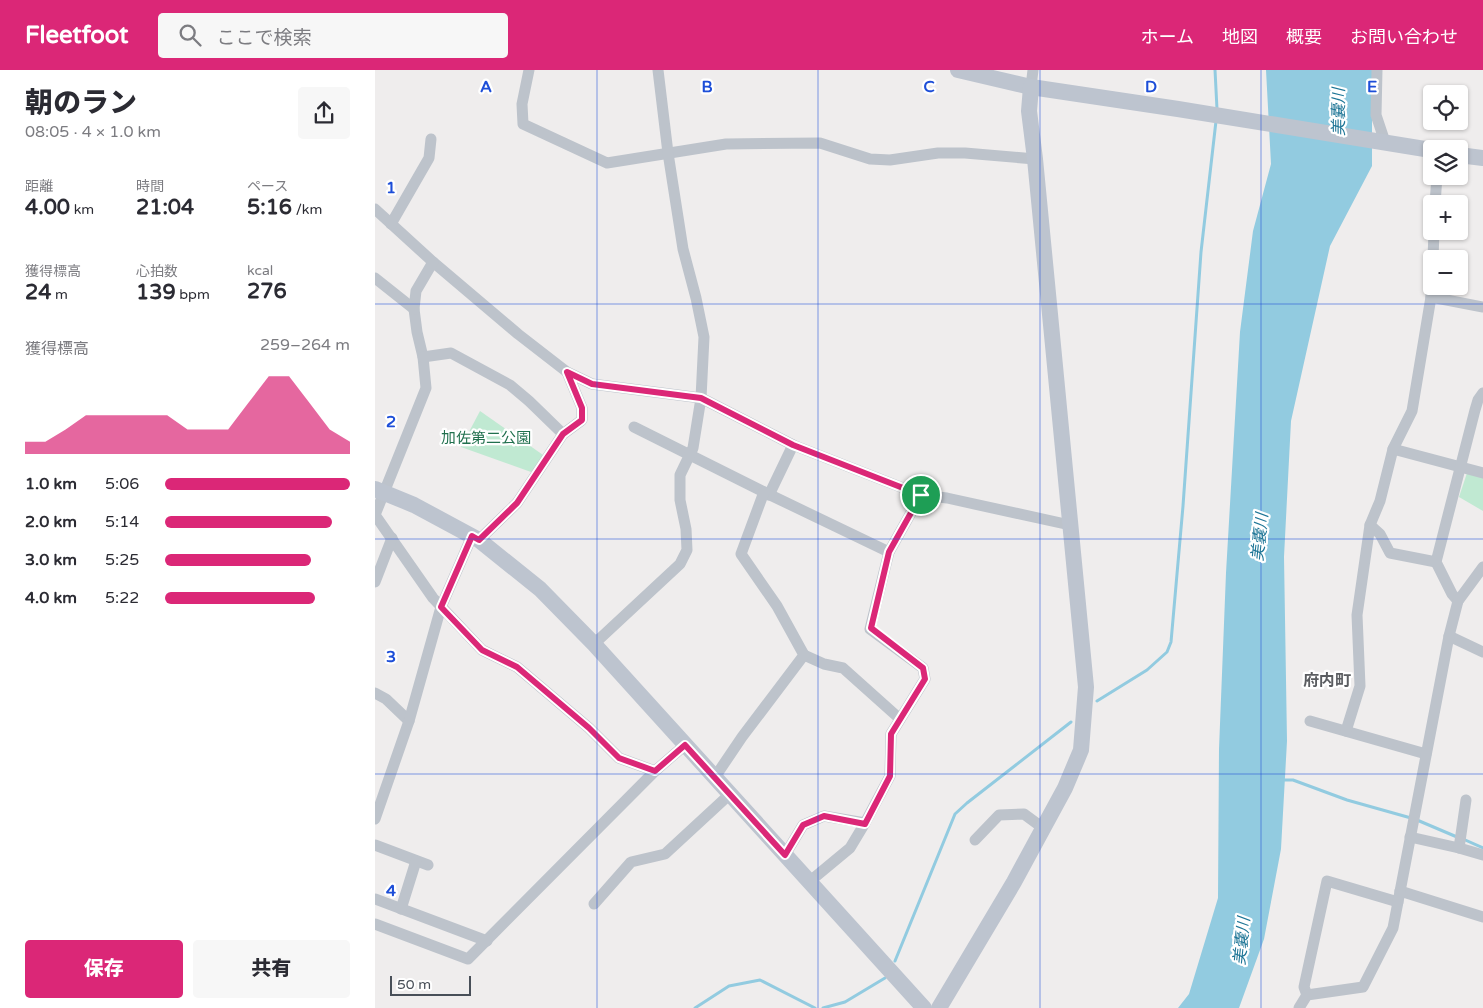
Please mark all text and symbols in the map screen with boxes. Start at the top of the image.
search box [158,13,508,58]
text: Fleetfoot [25,21,128,50]
icon: search [176,21,204,49]
text: ホーム [1141,26,1194,48]
text: 地図 [1222,26,1258,48]
text: 概要 [1286,26,1322,48]
text: お問い合わせ [1350,26,1458,48]
text: ここで検索 [216,27,311,49]
text: A [480,77,492,97]
text: B [701,77,713,97]
text: C [923,77,935,97]
text: D [1145,77,1157,97]
text: E [1367,77,1377,97]
map controls [1423,85,1468,295]
button: locate [1423,85,1468,130]
text: 朝のラン [25,86,137,120]
water label: 美嚢川 [1329,86,1349,136]
button: share [298,87,350,139]
text: 08:05 · 4 × 1.0 km [25,122,161,142]
button: layers [1423,140,1468,185]
text: 距離 [25,178,53,195]
text: 時間 [136,178,164,195]
text: ペース [247,178,288,195]
text: 1 [386,178,396,198]
text: 4.00 [25,195,70,220]
text: 21:04 [136,195,194,220]
text: 5:16 [247,195,292,220]
button: + [1423,195,1468,240]
text: km [70,201,94,218]
text: /km [292,201,322,218]
button: − [1423,250,1468,295]
text: kcal [247,262,273,279]
text: 獲得標高 [25,263,81,280]
text: 心拍数 [136,263,178,280]
text: 276 [247,279,287,304]
text: 24 [25,280,51,305]
text: 139 [136,280,176,305]
text: m [51,286,68,303]
text: bpm [176,286,210,303]
text: 259–264 m [260,335,350,355]
text: 獲得標高 [25,339,89,359]
text: 2 [386,412,396,432]
park label: 加佐第二公園 [441,429,531,447]
text: 1.0 km [25,474,77,494]
text: 5:06 [105,474,139,494]
pin [900,474,942,516]
icon: arrive [907,481,935,509]
water label: 美嚢川 [1248,510,1273,562]
text: 2.0 km [25,512,77,532]
text: 5:14 [105,512,139,532]
text: 3.0 km [25,550,77,570]
text: 5:25 [105,550,139,570]
text: 4.0 km [25,588,77,608]
text: 5:22 [105,588,139,608]
text: 3 [386,647,396,667]
district label: 府内町 [1303,671,1351,691]
text: 4 [386,881,396,901]
water label: 美嚢川 [1230,914,1255,966]
button: 保存 [25,940,183,998]
button: 共有 [193,940,350,998]
scale bar [390,973,471,996]
text: 50 m [397,976,431,993]

